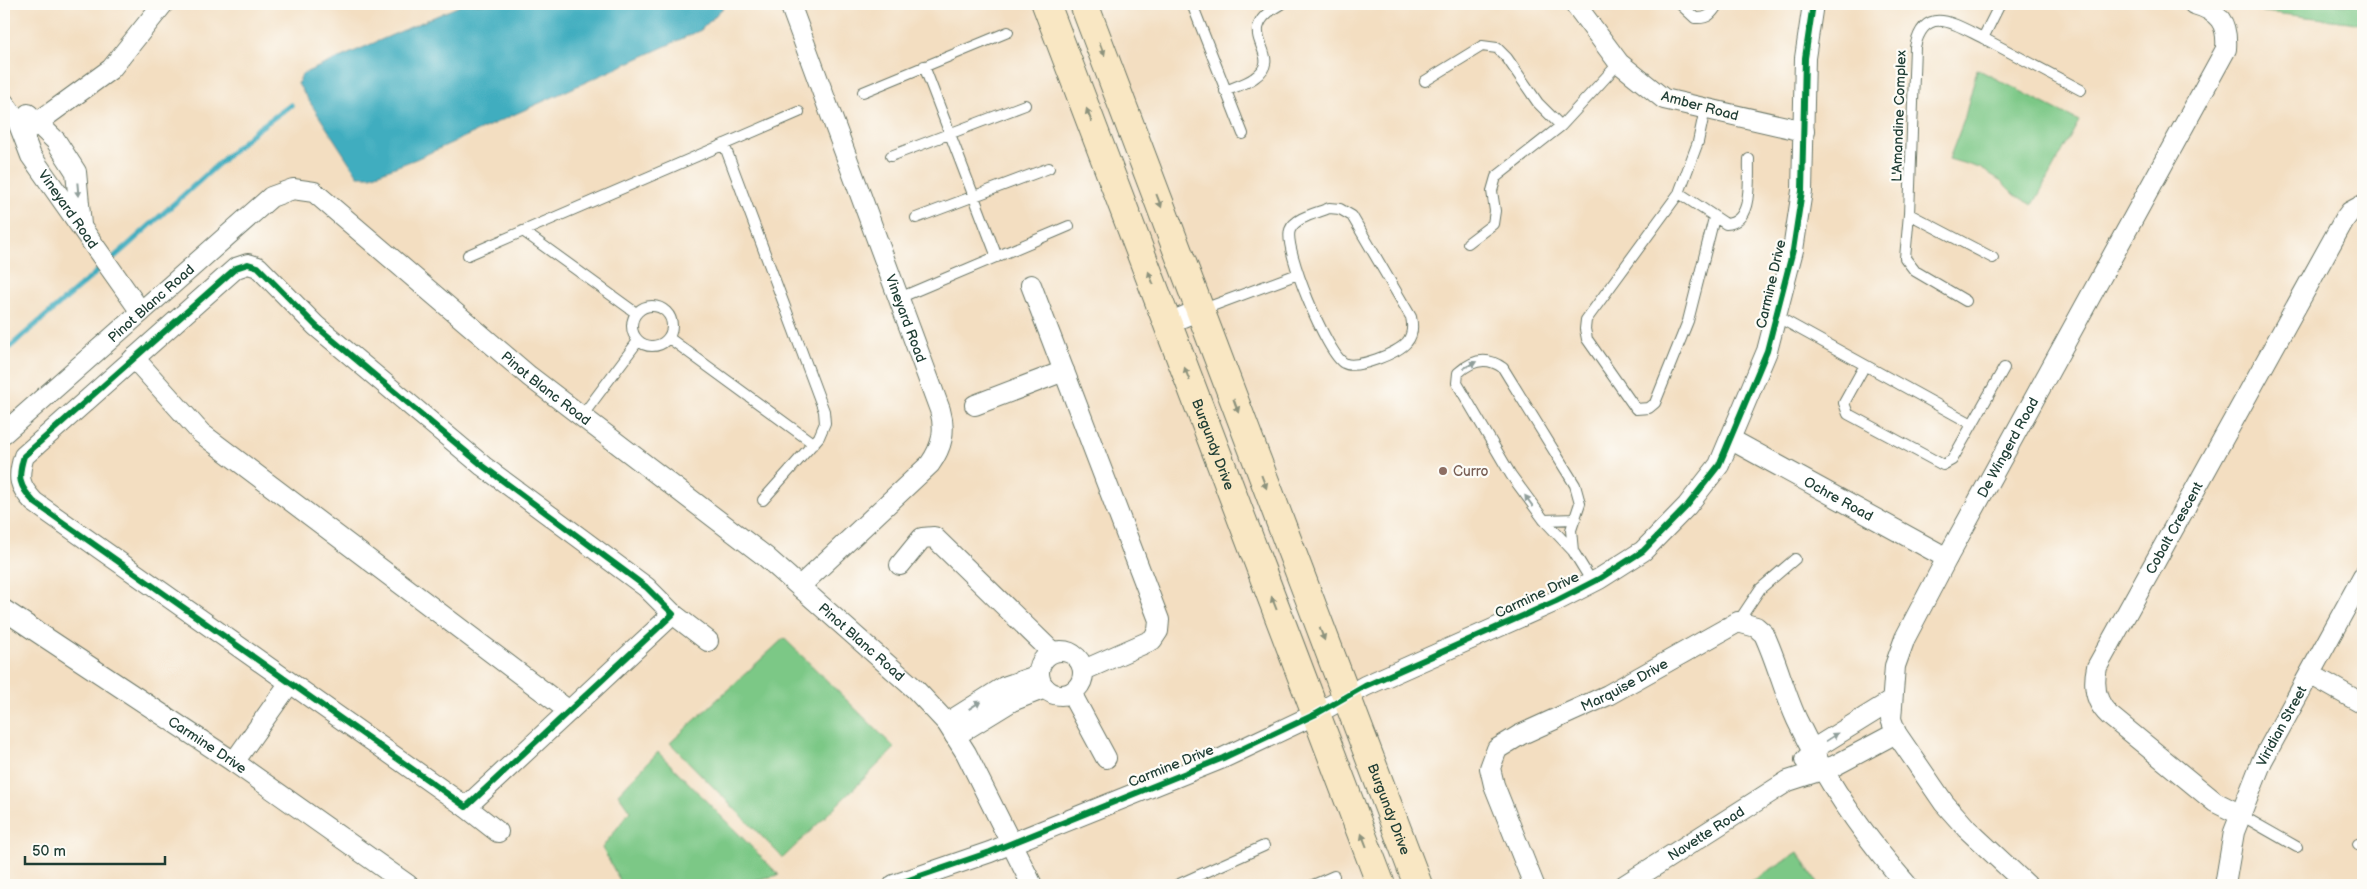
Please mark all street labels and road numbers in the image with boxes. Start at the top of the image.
street label: L'Amandine Complex [1888,49,1910,182]
street label: Amber Road [1660,88,1740,124]
street label: Vineyard Road [35,166,102,252]
street label: Carmine Drive [1753,238,1789,330]
street label: Pinot Blanc Road [104,261,198,346]
street label: Vineyard Road [882,272,930,365]
street label: Pinot Blanc Road [498,348,594,429]
street label: De Wingerd Road [1973,394,2042,500]
street label: Burgundy Drive [1188,396,1238,492]
street label: Ochre Road [1801,473,1876,524]
street label: Cobalt Crescent [2142,478,2207,577]
street label: Carmine Drive [1492,568,1582,622]
street label: Pinot Blanc Road [815,599,908,684]
street label: Marquise Drive [1578,655,1671,715]
street label: Viridian Street [2252,682,2310,769]
street label: Carmine Drive [165,712,250,777]
street label: Carmine Drive [1126,741,1216,791]
street label: Burgundy Drive [1364,761,1414,857]
street label: Navette Road [1664,803,1747,864]

